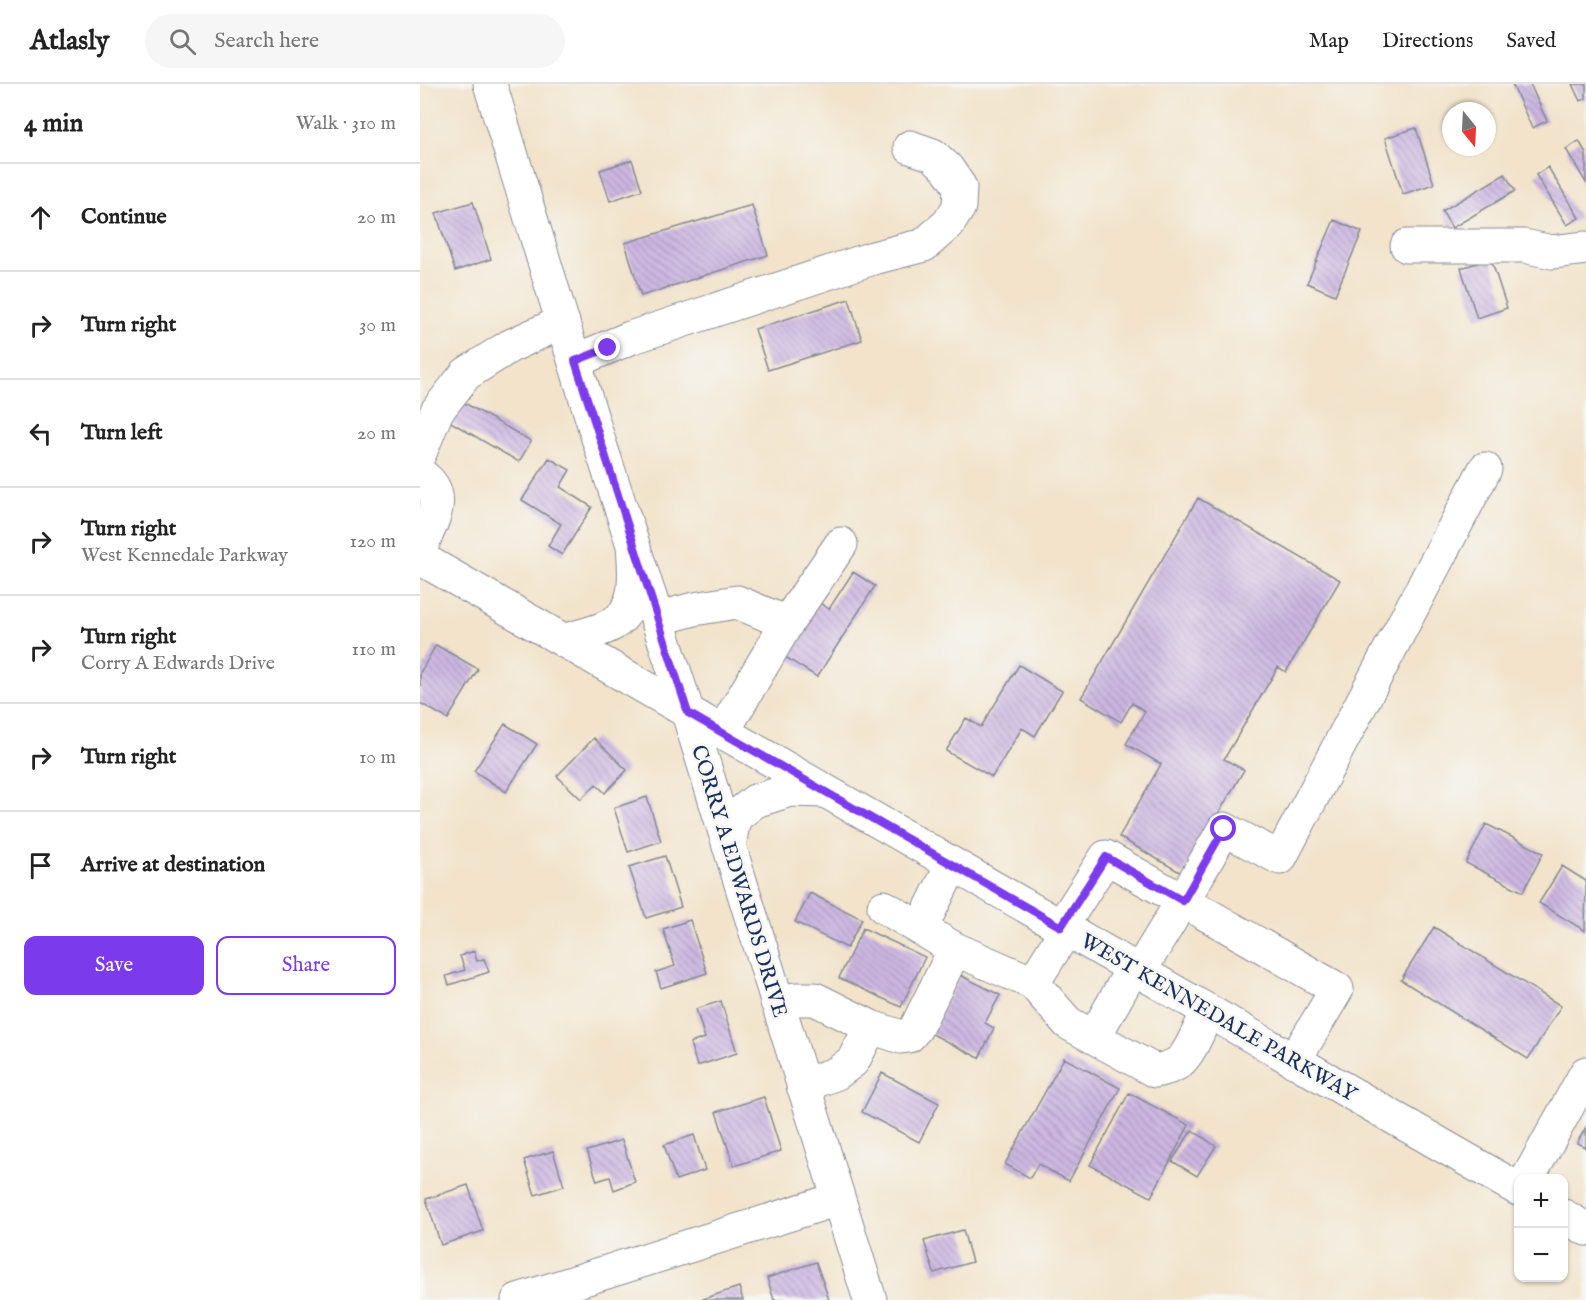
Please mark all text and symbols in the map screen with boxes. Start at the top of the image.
search box [145,14,565,68]
text: Atlasly [30,24,109,59]
icon: search [166,25,199,58]
text: Search here [214,27,319,55]
text: Map [1309,28,1349,55]
text: Directions [1382,28,1473,55]
text: Saved [1506,28,1556,55]
north arrow [1442,102,1496,156]
text: 4 min [24,107,83,140]
text: Walk · 310 m [296,111,396,136]
icon: ahead [24,201,57,234]
text: Continue [81,203,167,231]
text: 20 m [357,205,396,230]
icon: right [24,309,57,342]
text: Turn right [81,311,176,339]
text: 30 m [359,313,396,338]
route end [594,334,620,360]
icon: left [24,417,57,450]
text: Turn left [81,419,163,447]
text: 20 m [357,421,396,446]
text: Turn right [81,515,176,543]
icon: right [24,525,57,558]
text: 120 m [350,529,396,554]
text: West Kennedale Parkway [81,543,288,568]
text: Turn right [81,623,176,651]
icon: right [24,633,57,666]
text: 110 m [352,637,396,662]
text: Corry A Edwards Drive [81,651,275,676]
icon: right [24,741,57,774]
street label: CORRY A EDWARDS DRIVE [684,742,793,1021]
text: Turn right [81,743,176,771]
text: 10 m [359,745,396,770]
route start [1210,815,1236,841]
icon: arrive [24,849,57,882]
text: Arrive at destination [81,851,265,879]
street label: WEST KENNEDALE PARKWAY [1075,928,1363,1109]
button: Save [24,936,204,995]
button: Share [216,936,396,995]
map controls [1514,1174,1568,1282]
button: + [1514,1174,1568,1228]
button: − [1514,1228,1568,1282]

